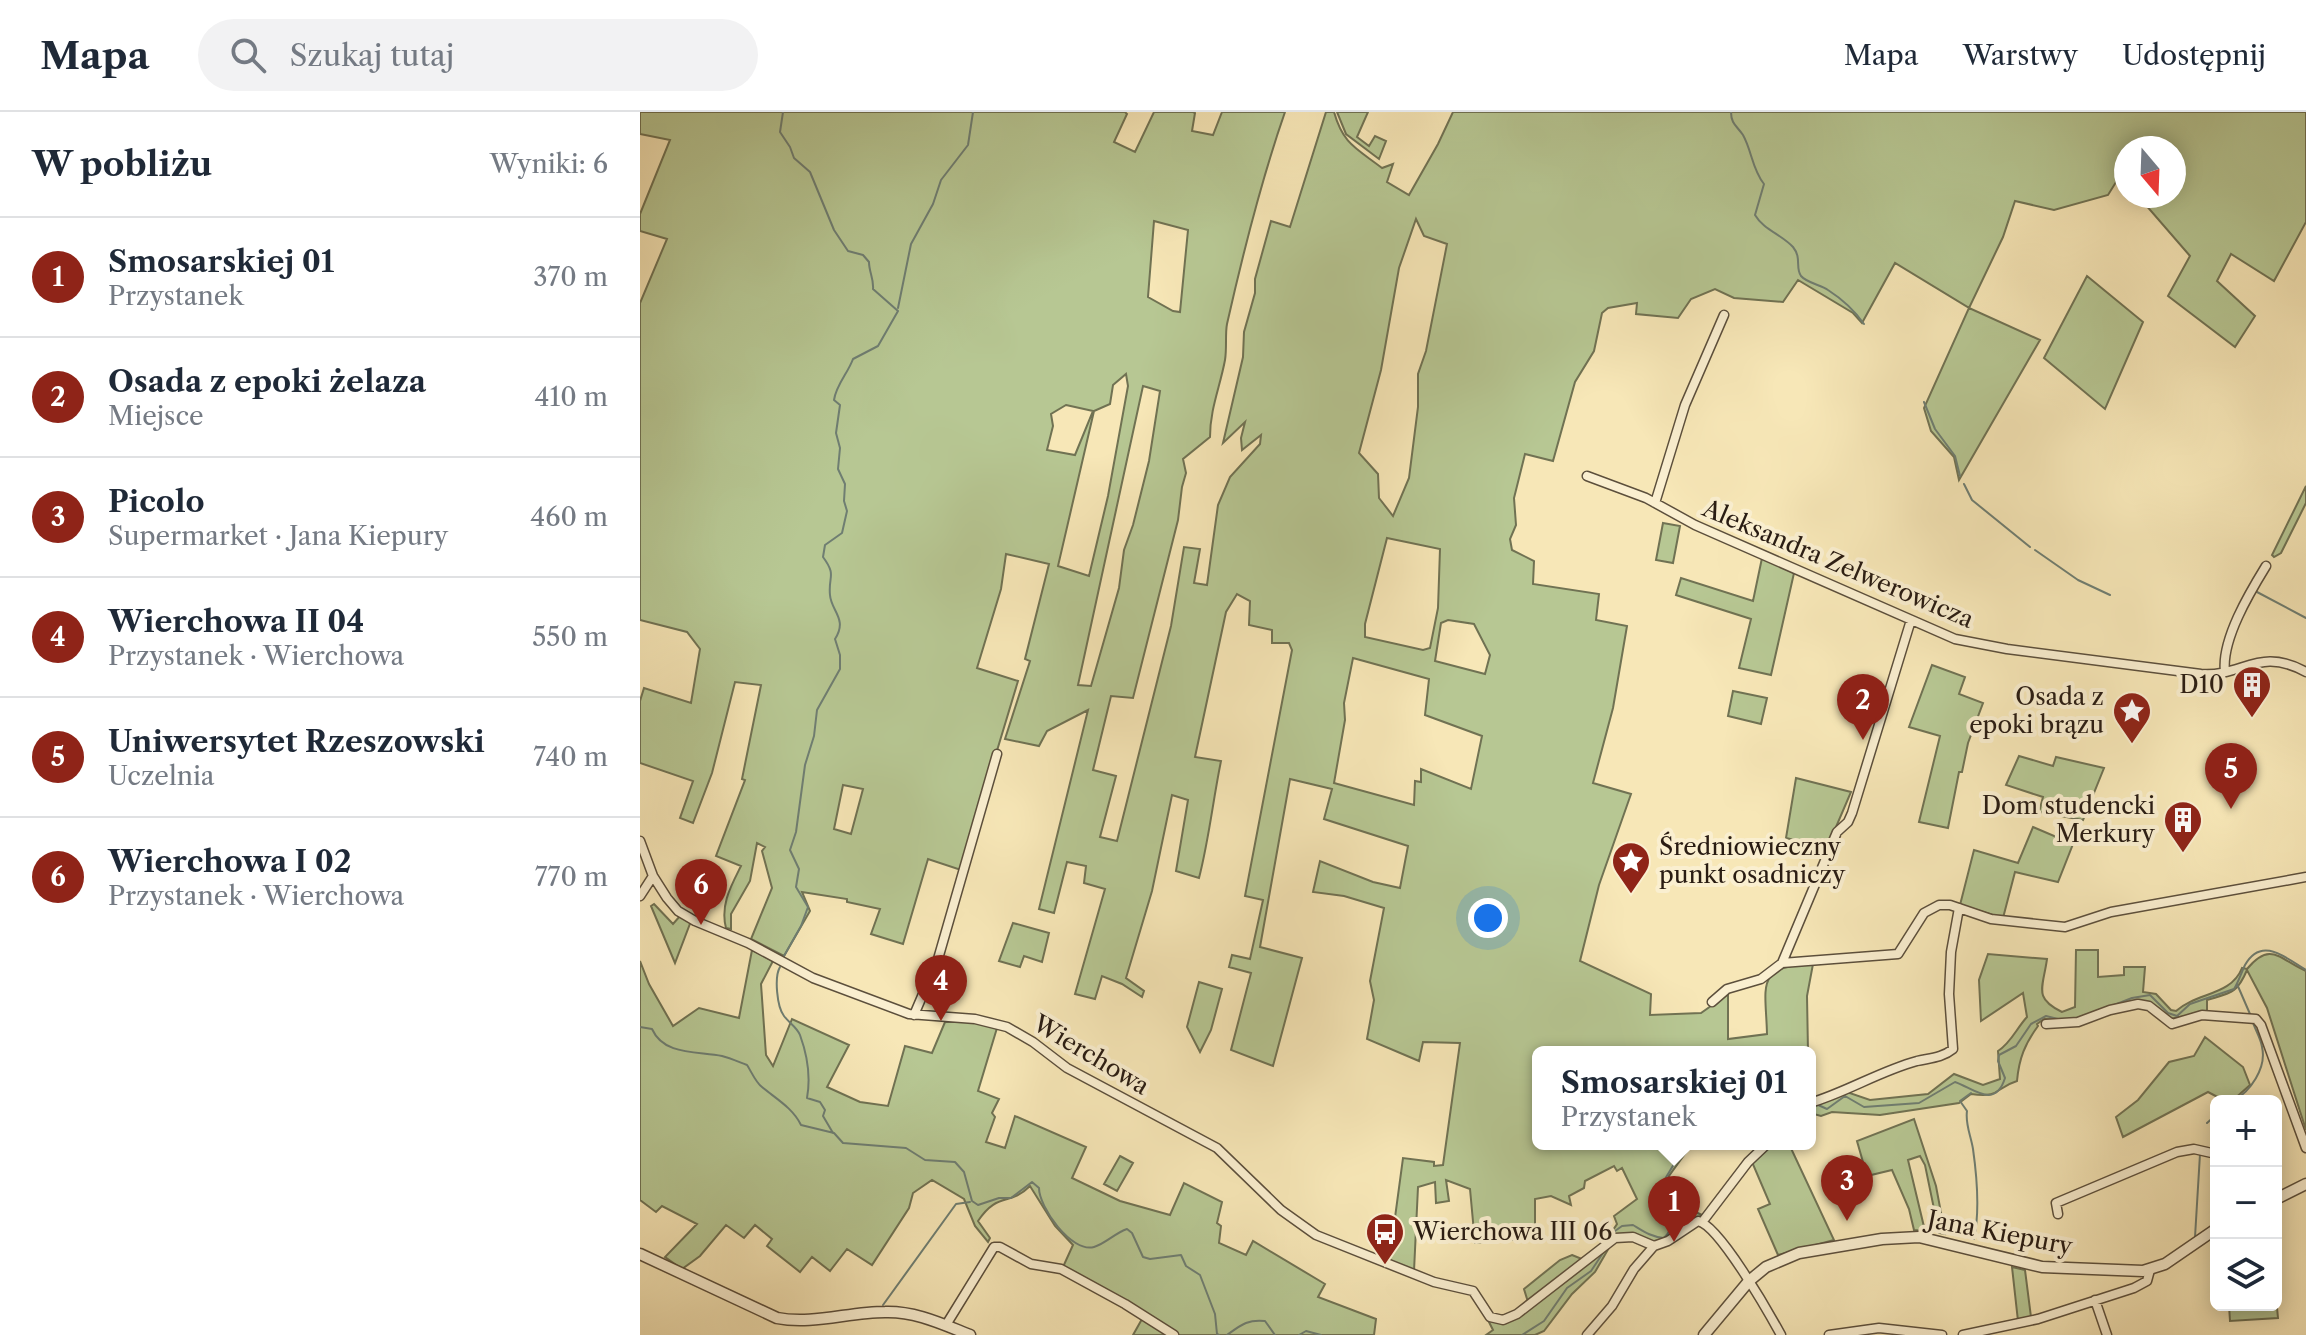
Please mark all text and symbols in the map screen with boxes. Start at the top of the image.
search box [198,19,758,91]
text: Mapa [40,32,150,79]
icon: search [226,33,270,77]
text: Szukaj tutaj [290,37,454,74]
text: Mapa [1844,38,1919,72]
text: Warstwy [1963,38,2078,72]
text: Udostępnij [2122,38,2266,72]
north arrow [2114,136,2186,208]
text: W pobliżu [32,143,212,185]
text: Wyniki: 6 [490,148,608,180]
text: Smosarskiej 01 [108,243,334,280]
text: 1 [52,261,64,293]
text: 370 m [533,261,608,293]
text: Przystanek [108,280,243,312]
text: Osada z epoki żelaza [108,363,426,400]
text: 2 [50,381,66,413]
text: 410 m [534,381,608,413]
text: Miejsce [108,400,204,432]
text: Picolo [108,483,205,520]
street label: Aleksandra Zelwerowicza [1697,493,1978,634]
text: 3 [51,501,65,533]
text: 460 m [530,501,608,533]
text: Supermarket · Jana Kiepury [108,520,448,552]
text: Wierchowa II 04 [108,603,364,640]
text: 4 [50,621,66,653]
text: 550 m [532,621,608,653]
text: Przystanek · Wierchowa [108,640,404,672]
building icon: D10 [2231,664,2273,719]
place label: D10 [2179,670,2224,699]
pin: 2 [1837,674,1889,740]
place label: Osada z epoki brązu [1969,682,2104,739]
place icon: Osada z epoki brązu [2111,690,2153,745]
text: Uniwersytet Rzeszowski [108,723,485,760]
text: 5 [51,741,65,773]
text: 740 m [533,741,608,773]
pin: 5 [2205,743,2257,809]
text: Uczelnia [108,760,215,792]
place label: Dom studencki Merkury [1982,791,2156,848]
building icon: Dom studencki Merkury [2162,799,2204,854]
place label: Średniowieczny punkt osadniczy [1659,831,1846,889]
place icon: Średniowieczny punkt osadniczy [1610,840,1652,895]
text: Wierchowa I 02 [108,843,352,880]
pin: 6 [675,859,727,925]
text: 6 [50,861,66,893]
text: 770 m [535,861,608,893]
text: Przystanek · Wierchowa [108,880,404,912]
your location [1468,898,1508,938]
pin: 4 [915,955,967,1021]
street label: Wierchowa [1027,1008,1155,1101]
popup [1532,1046,1816,1150]
text: Smosarskiej 01 [1561,1064,1787,1101]
map controls [2210,1095,2282,1311]
button: + [2210,1095,2282,1167]
text: Przystanek [1561,1101,1696,1133]
pin: 3 [1821,1155,1873,1221]
button: − [2210,1167,2282,1239]
pin: 1 [1648,1176,1700,1242]
street label: Jana Kiepury [1921,1203,2076,1261]
bus stop icon: Wierchowa III 06 [1364,1211,1406,1266]
place label: Wierchowa III 06 [1412,1217,1612,1246]
button: layers [2210,1239,2282,1311]

